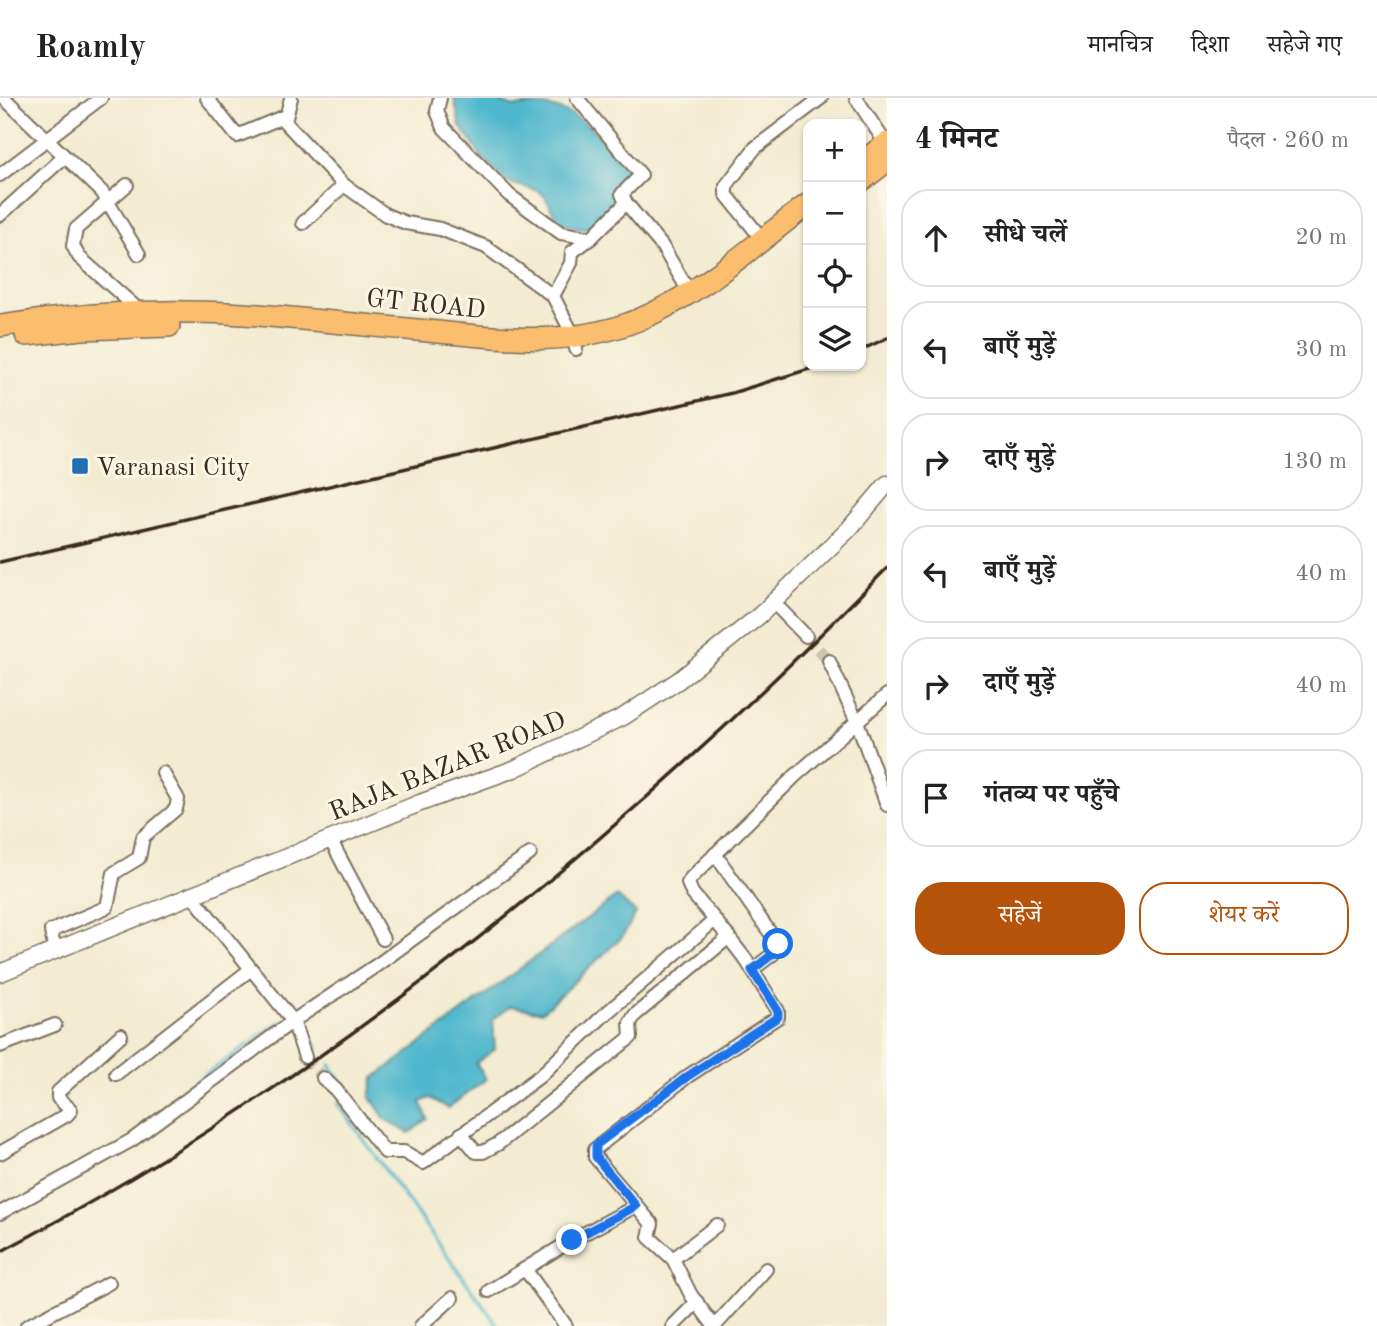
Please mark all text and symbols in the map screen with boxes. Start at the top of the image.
text: Roamly [35,32,146,65]
text: मानचित्र [1088,34,1153,58]
text: दिशा [1191,34,1229,58]
text: सहेजे गए [1267,34,1342,58]
map controls [803,119,866,371]
button: + [803,119,866,182]
text: 4 मिनट [915,125,998,155]
text: पैदल · 260 m [1227,129,1349,152]
button: − [803,182,866,245]
icon: ahead [917,219,955,257]
text: सीधे चलें [984,222,1067,248]
text: 20 m [1296,226,1347,249]
button: locate [803,245,866,308]
street label: GT ROAD [365,286,487,324]
button: layers [803,308,866,371]
icon: left [917,331,955,369]
text: बाएँ मुड़ें [984,334,1056,360]
text: 30 m [1296,338,1347,361]
icon: right [917,443,955,481]
text: दाएँ मुड़ें [984,446,1055,472]
text: 130 m [1282,450,1347,473]
place label: Varanasi City [96,455,250,481]
marker: Varanasi City [70,456,90,476]
icon: left [917,555,955,593]
text: बाएँ मुड़ें [984,558,1056,584]
text: 40 m [1296,562,1347,585]
icon: right [917,667,955,705]
text: दाएँ मुड़ें [984,670,1055,696]
text: 40 m [1296,674,1347,697]
street label: RAJA BAZAR ROAD [326,707,570,826]
icon: arrive [917,779,955,817]
text: गंतव्य पर पहुँचे [984,782,1119,808]
button: सहेजें [915,882,1125,955]
button: शेयर करें [1139,882,1349,955]
route start [762,928,793,959]
route end [556,1224,587,1255]

